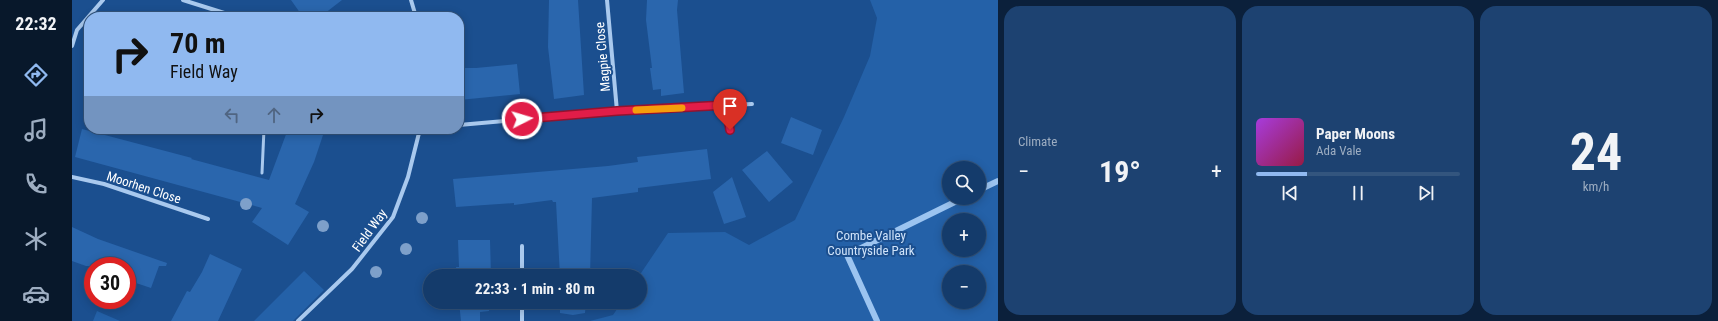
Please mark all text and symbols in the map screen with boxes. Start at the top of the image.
text: 22:32 [15,13,57,34]
street label: Magpie Close [592,22,613,92]
text: 70 m [170,27,226,60]
icon: right [104,28,156,80]
icon: directions [22,61,50,89]
text: Field Way [170,61,238,82]
pin [713,89,747,130]
icon: arrive [719,95,741,117]
position arrow [501,98,543,140]
icon: left [221,104,243,126]
icon: ahead [263,104,285,126]
icon: right [305,104,327,126]
icon: music [22,116,50,144]
text: 24 [1570,122,1622,183]
text: Paper Moons [1316,125,1395,143]
text: Climate [1018,134,1057,149]
text: Ada Vale [1316,143,1361,158]
text: 19° [1099,154,1141,189]
text: − [1018,159,1029,184]
text: + [1211,159,1222,184]
map controls [942,161,986,309]
button: search [942,161,986,205]
street label: Moorhen Close [105,168,183,207]
icon: phone [22,170,50,198]
text: km/h [1583,179,1609,194]
icon: previous [1279,182,1301,204]
icon: pause [1347,182,1369,204]
icon: next [1415,182,1437,204]
street label: Field Way [349,206,390,255]
button: + [942,213,986,257]
icon: climate [22,225,50,253]
park label: Combe Valley Countryside Park [827,228,915,258]
speed limit sign: 30 [84,257,136,309]
button: − [942,265,986,309]
icon: car [22,280,50,308]
text: 22:33 · 1 min · 80 m [475,280,595,298]

